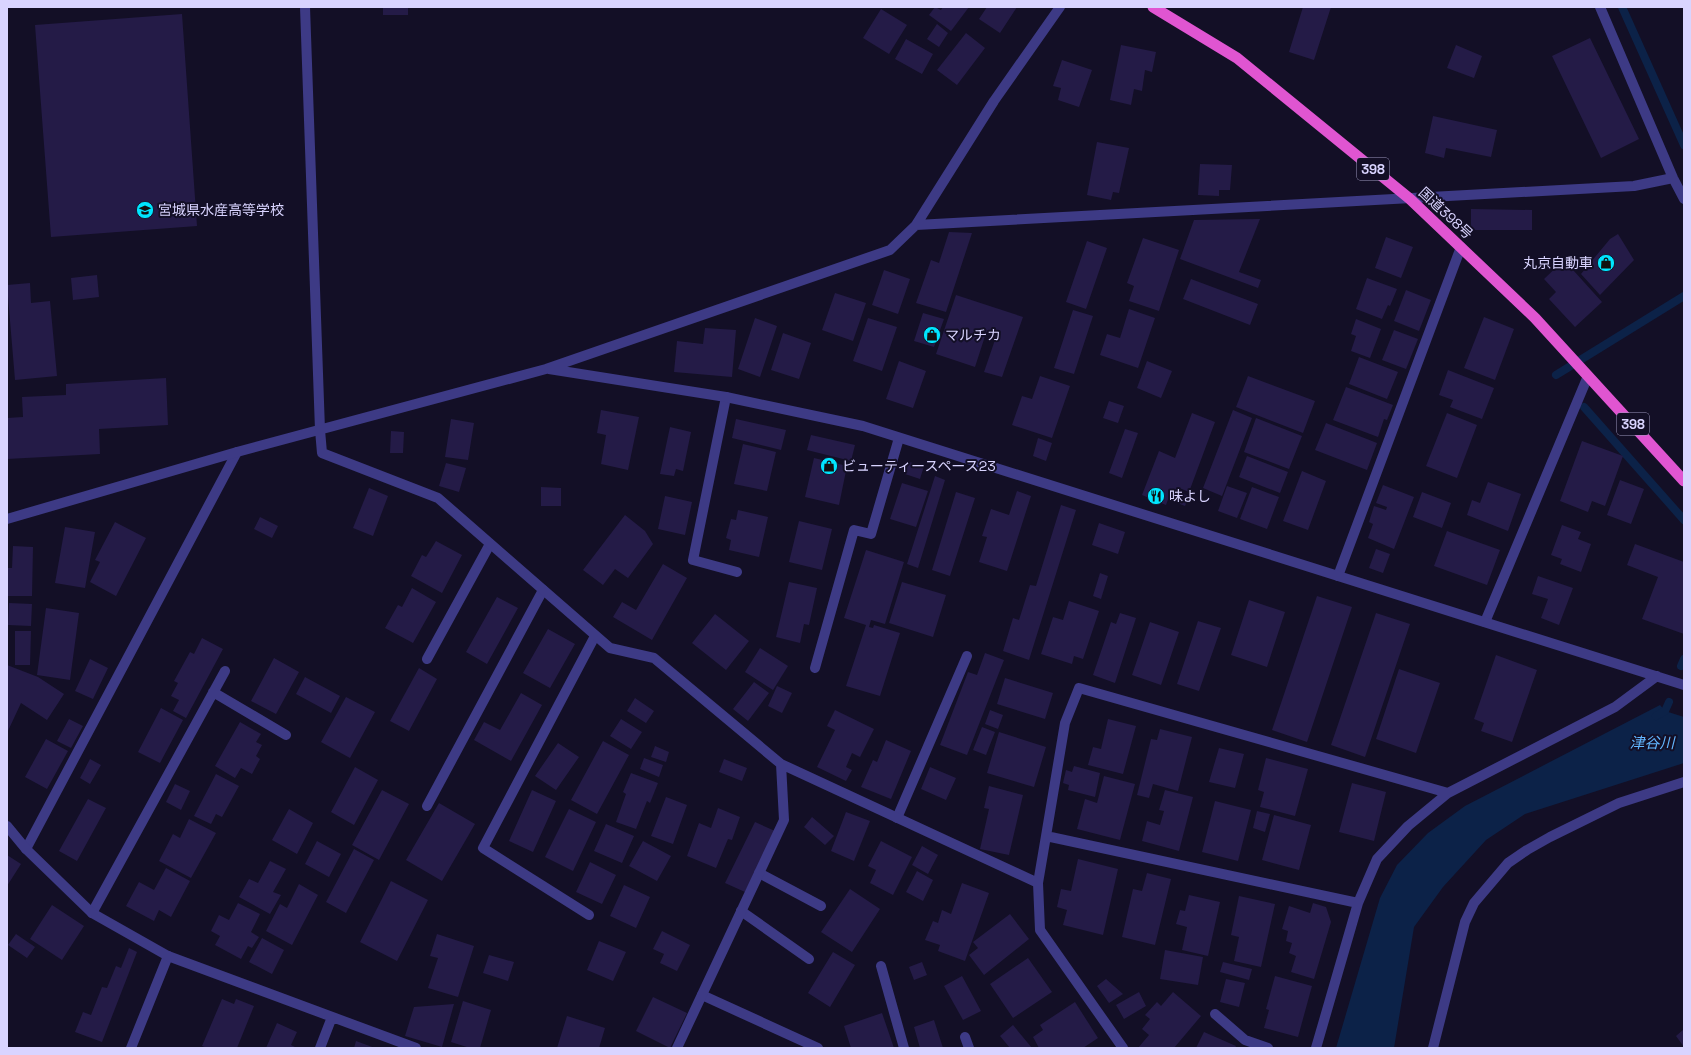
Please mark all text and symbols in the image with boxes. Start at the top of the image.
road number: 398 [1357,158,1389,180]
street label: 国道398号 [1415,183,1477,243]
school or university icon: 宮城県水産高等学校 [135,200,155,220]
place label: 宮城県水産高等学校 [158,201,284,219]
shop icon: 丸京自動車 [1596,253,1616,273]
place label: 丸京自動車 [1523,254,1593,272]
shop icon: マルチカ [922,325,942,345]
place label: マルチカ [945,326,1001,344]
road number: 398 [1617,413,1649,435]
shop icon: ビューティースペース23 [819,456,839,476]
place label: ビューティースペース23 [842,457,996,475]
restaurant icon: 味よし [1146,486,1166,506]
place label: 味よし [1169,487,1211,505]
water label: 津谷川 [1629,733,1676,752]

